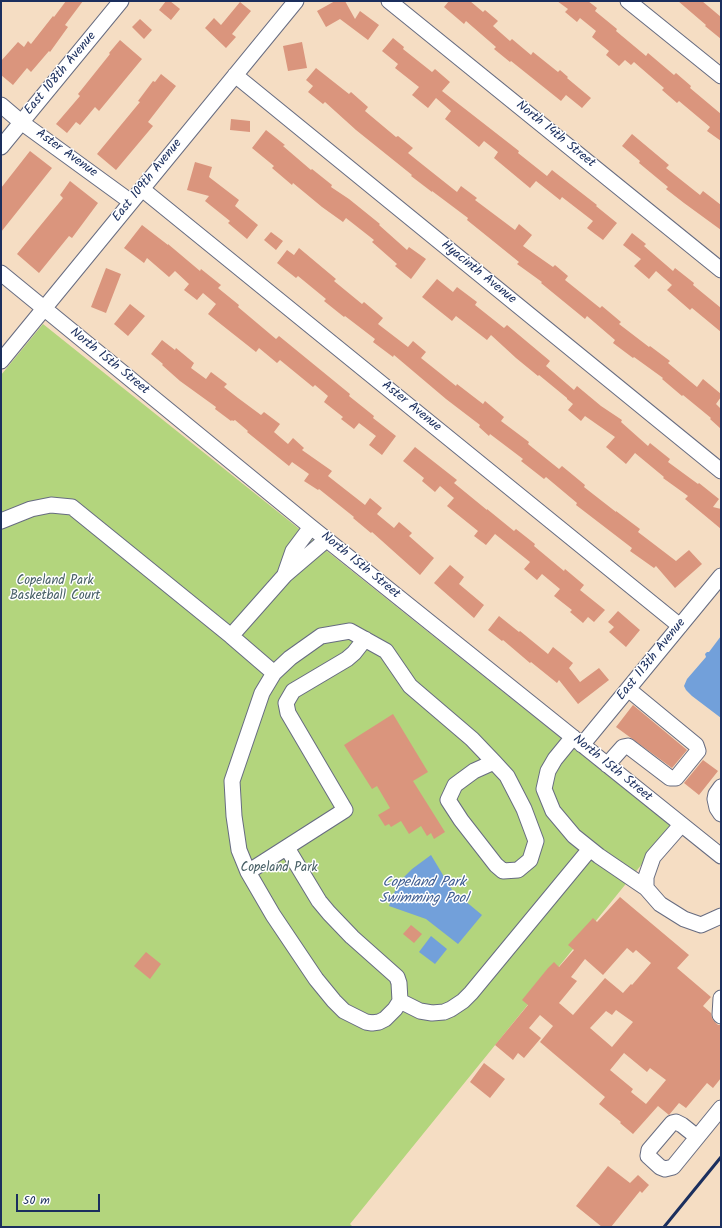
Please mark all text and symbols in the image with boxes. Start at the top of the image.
street label: East 108th Avenue [22,29,100,119]
street label: North 14th Street [512,98,598,172]
street label: Aster Avenue [32,126,100,182]
street label: East 109th Avenue [110,136,186,226]
street label: Hyacinth Avenue [437,238,519,308]
street label: North 15th Street [66,325,152,399]
street label: Aster Avenue [378,378,444,436]
street label: North 15th Street [317,529,403,603]
park label: Copeland Park Basketball Court [10,574,100,605]
street label: East 113th Avenue [614,616,690,704]
street label: North 15th Street [569,732,655,806]
park label: Copeland Park [240,861,318,877]
water label: Copeland Park Swimming Pool [379,876,469,908]
scale bar [18,1186,102,1212]
text: 50 m [23,1191,50,1210]

